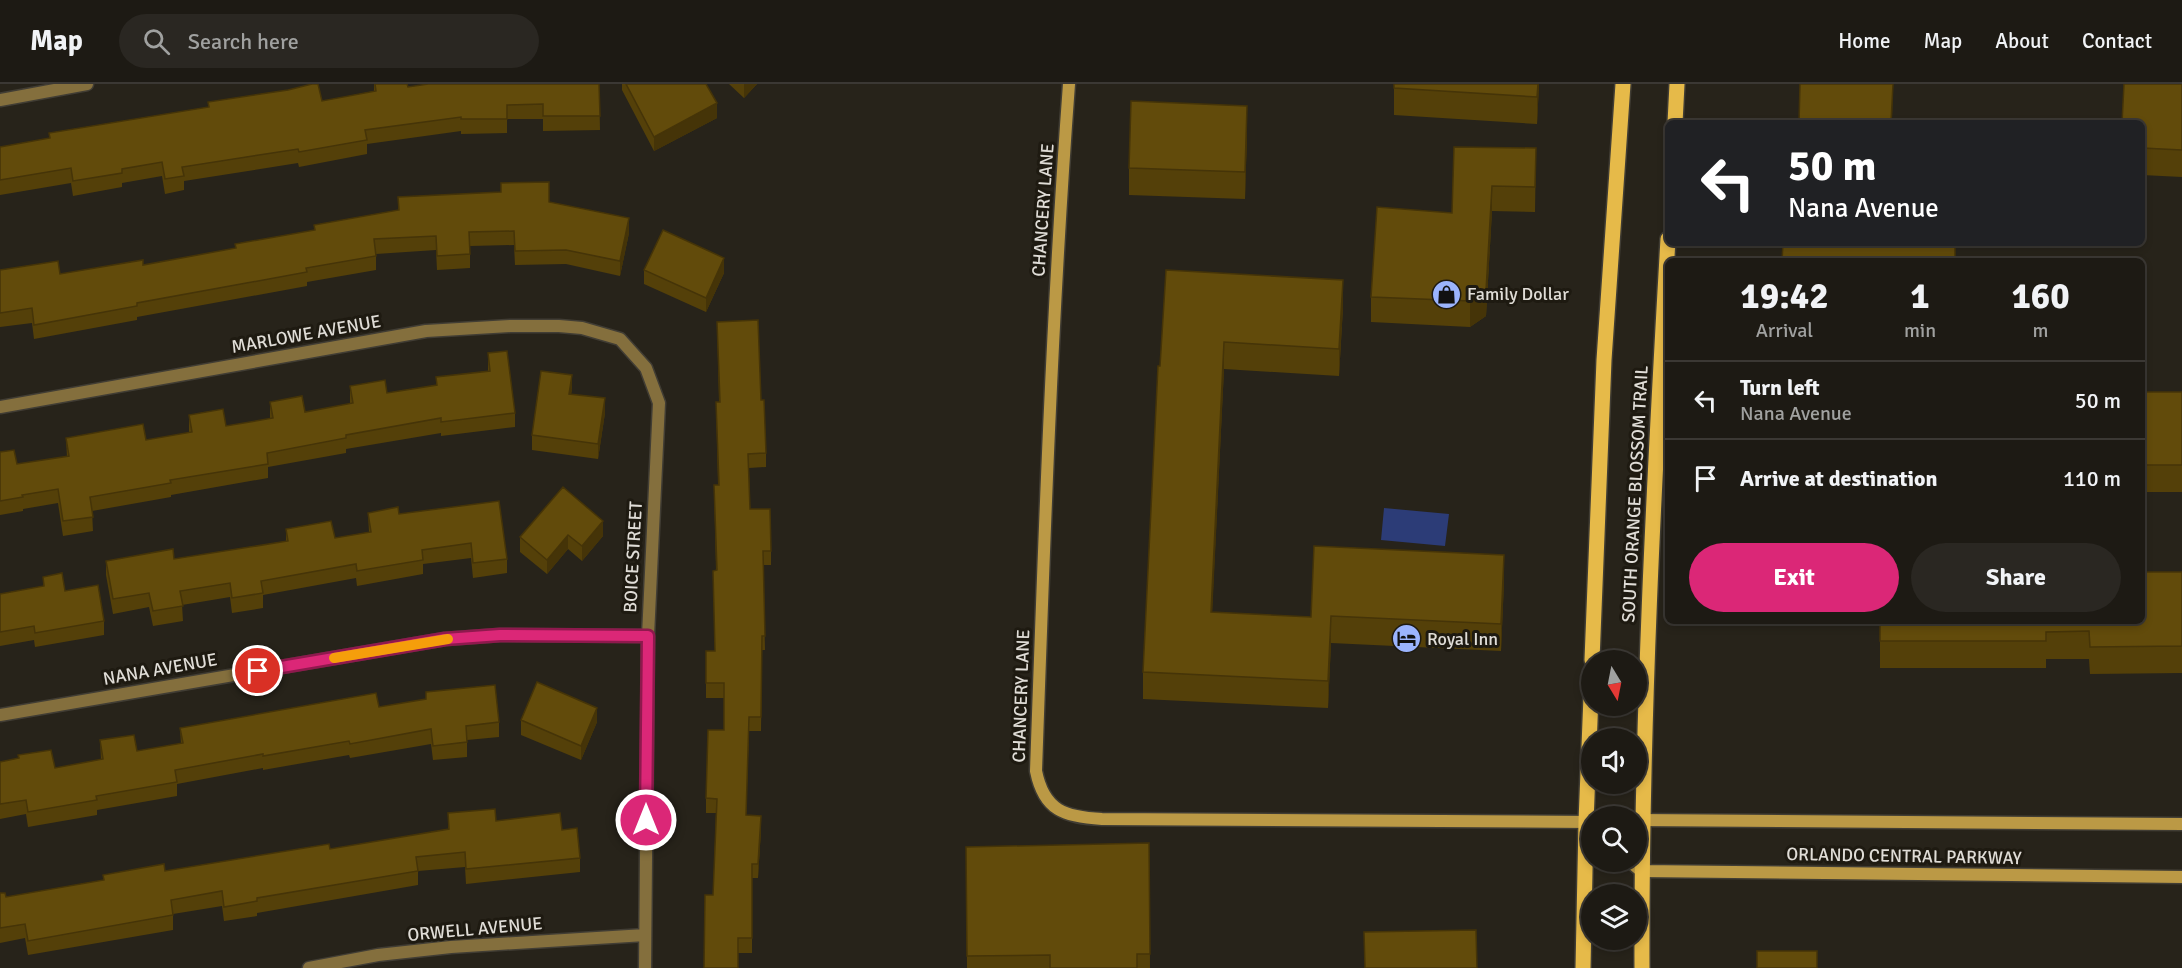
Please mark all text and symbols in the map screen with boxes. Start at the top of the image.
search box [119,14,539,68]
text: Map [30,24,83,58]
icon: search [140,25,173,58]
text: Search here [188,28,299,55]
text: Home [1838,28,1891,54]
text: Map [1924,28,1962,54]
text: About [1995,28,2049,54]
text: Contact [2082,28,2152,54]
text: 50 m [1788,141,1877,192]
street label: CHANCERY LANE [1027,143,1059,277]
icon: left [1689,144,1767,222]
text: Nana Avenue [1788,192,1939,225]
text: 19:42 [1740,274,1829,319]
text: 1 [1910,274,1930,319]
text: 160 [2011,274,2070,319]
shop icon: Family Dollar [1430,278,1462,310]
place label: Family Dollar [1467,283,1569,305]
street label: MARLOWE AVENUE [229,310,383,358]
text: Arrival [1756,318,1813,343]
text: min [1904,318,1936,343]
text: m [2033,318,2049,343]
street label: SOUTH ORANGE BLOSSOM TRAIL [1617,365,1653,623]
text: Turn left [1740,374,1820,401]
icon: left [1689,384,1722,417]
text: 50 m [2075,387,2121,414]
text: Nana Avenue [1740,401,1852,426]
icon: arrive [1689,462,1722,495]
text: Arrive at destination [1740,465,1937,492]
text: 110 m [2063,465,2121,492]
street label: BOICE STREET [619,501,647,613]
button: Exit [1689,543,1899,612]
button: Share [1911,543,2121,612]
hotel icon: Royal Inn [1390,623,1422,655]
place label: Royal Inn [1427,628,1498,650]
street label: CHANCERY LANE [1008,629,1034,763]
pin [232,645,283,696]
street label: NANA AVENUE [101,648,219,690]
north arrow [1581,650,1647,716]
map controls [1581,650,1647,950]
icon: arrive [241,654,274,687]
button: sound [1581,728,1647,794]
position arrow [614,788,678,852]
button: search [1581,806,1647,872]
street label: ORLANDO CENTRAL PARKWAY [1786,843,2022,869]
button: layers [1581,884,1647,950]
street label: ORWELL AVENUE [407,912,543,946]

